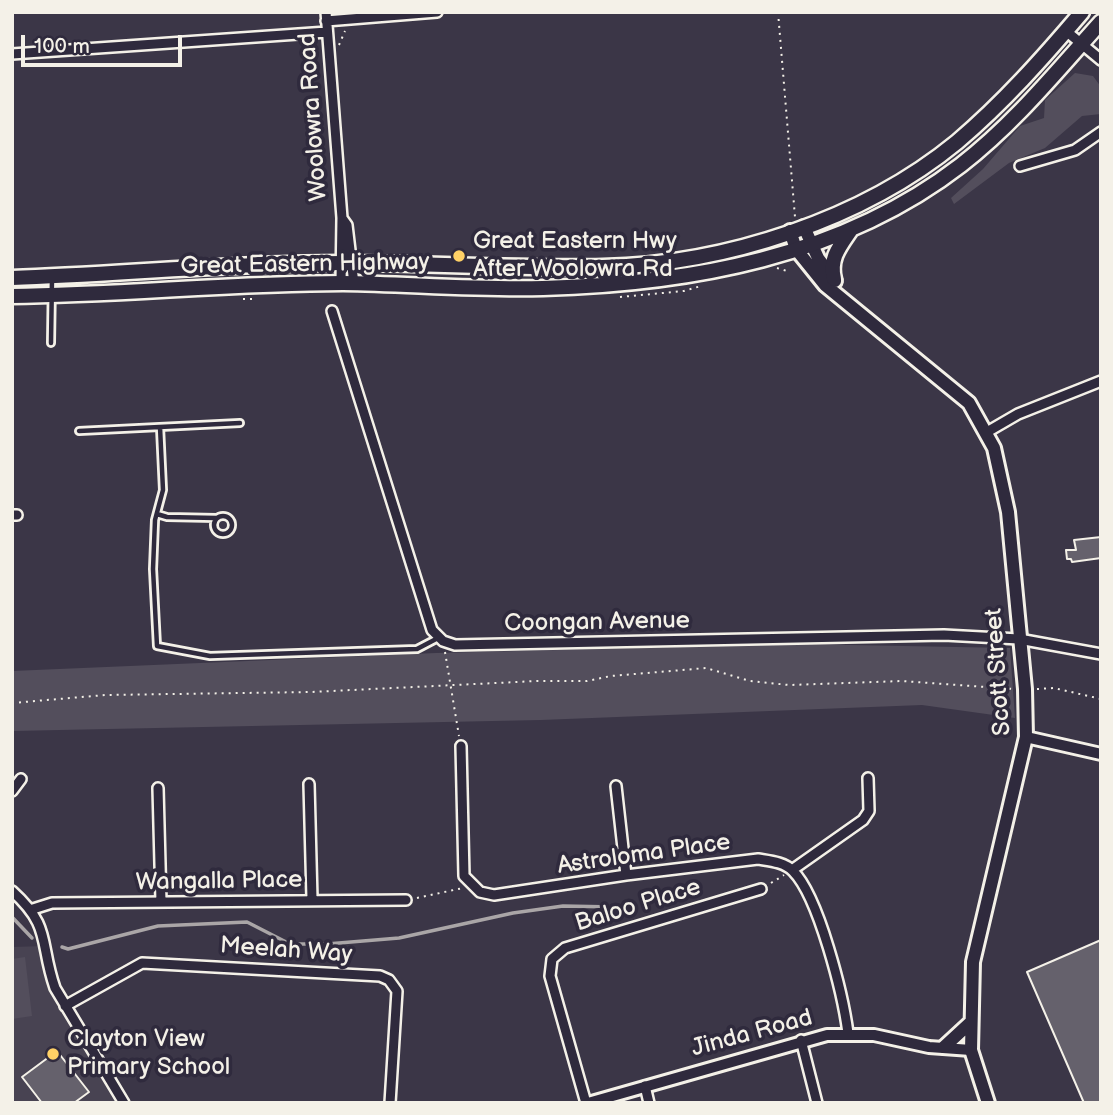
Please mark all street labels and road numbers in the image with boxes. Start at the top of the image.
street label: Woolowra Road [294,32,334,202]
street label: Great Eastern Highway [180,248,430,282]
street label: Coongan Avenue [504,607,690,639]
street label: Scott Street [980,607,1018,737]
street label: Astroloma Place [556,829,732,881]
street label: Wangalla Place [135,866,303,898]
street label: Baloo Place [572,873,704,939]
street label: Meelah Way [219,932,353,970]
street label: Jinda Road [688,1004,816,1064]

